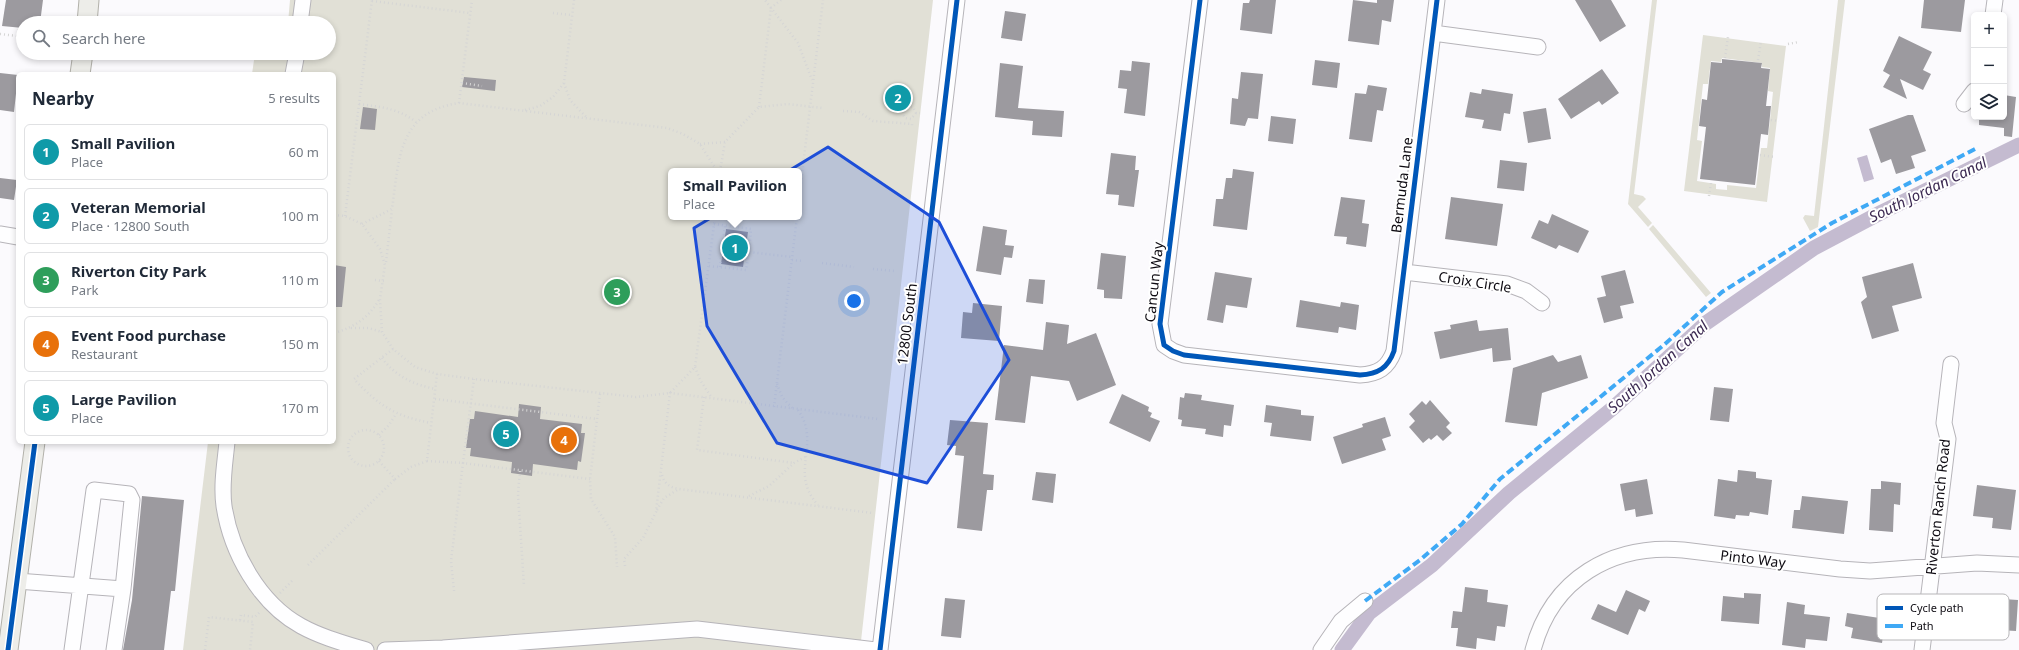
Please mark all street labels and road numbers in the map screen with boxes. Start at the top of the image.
street label: Bermuda Lane [1386,136,1417,234]
street label: Cancun Way [1140,240,1167,323]
street label: Croix Circle [1437,266,1513,297]
street label: 12800 South [892,282,921,366]
street label: Riverton Ranch Road [1921,438,1954,576]
street label: Pinto Way [1719,545,1788,572]

